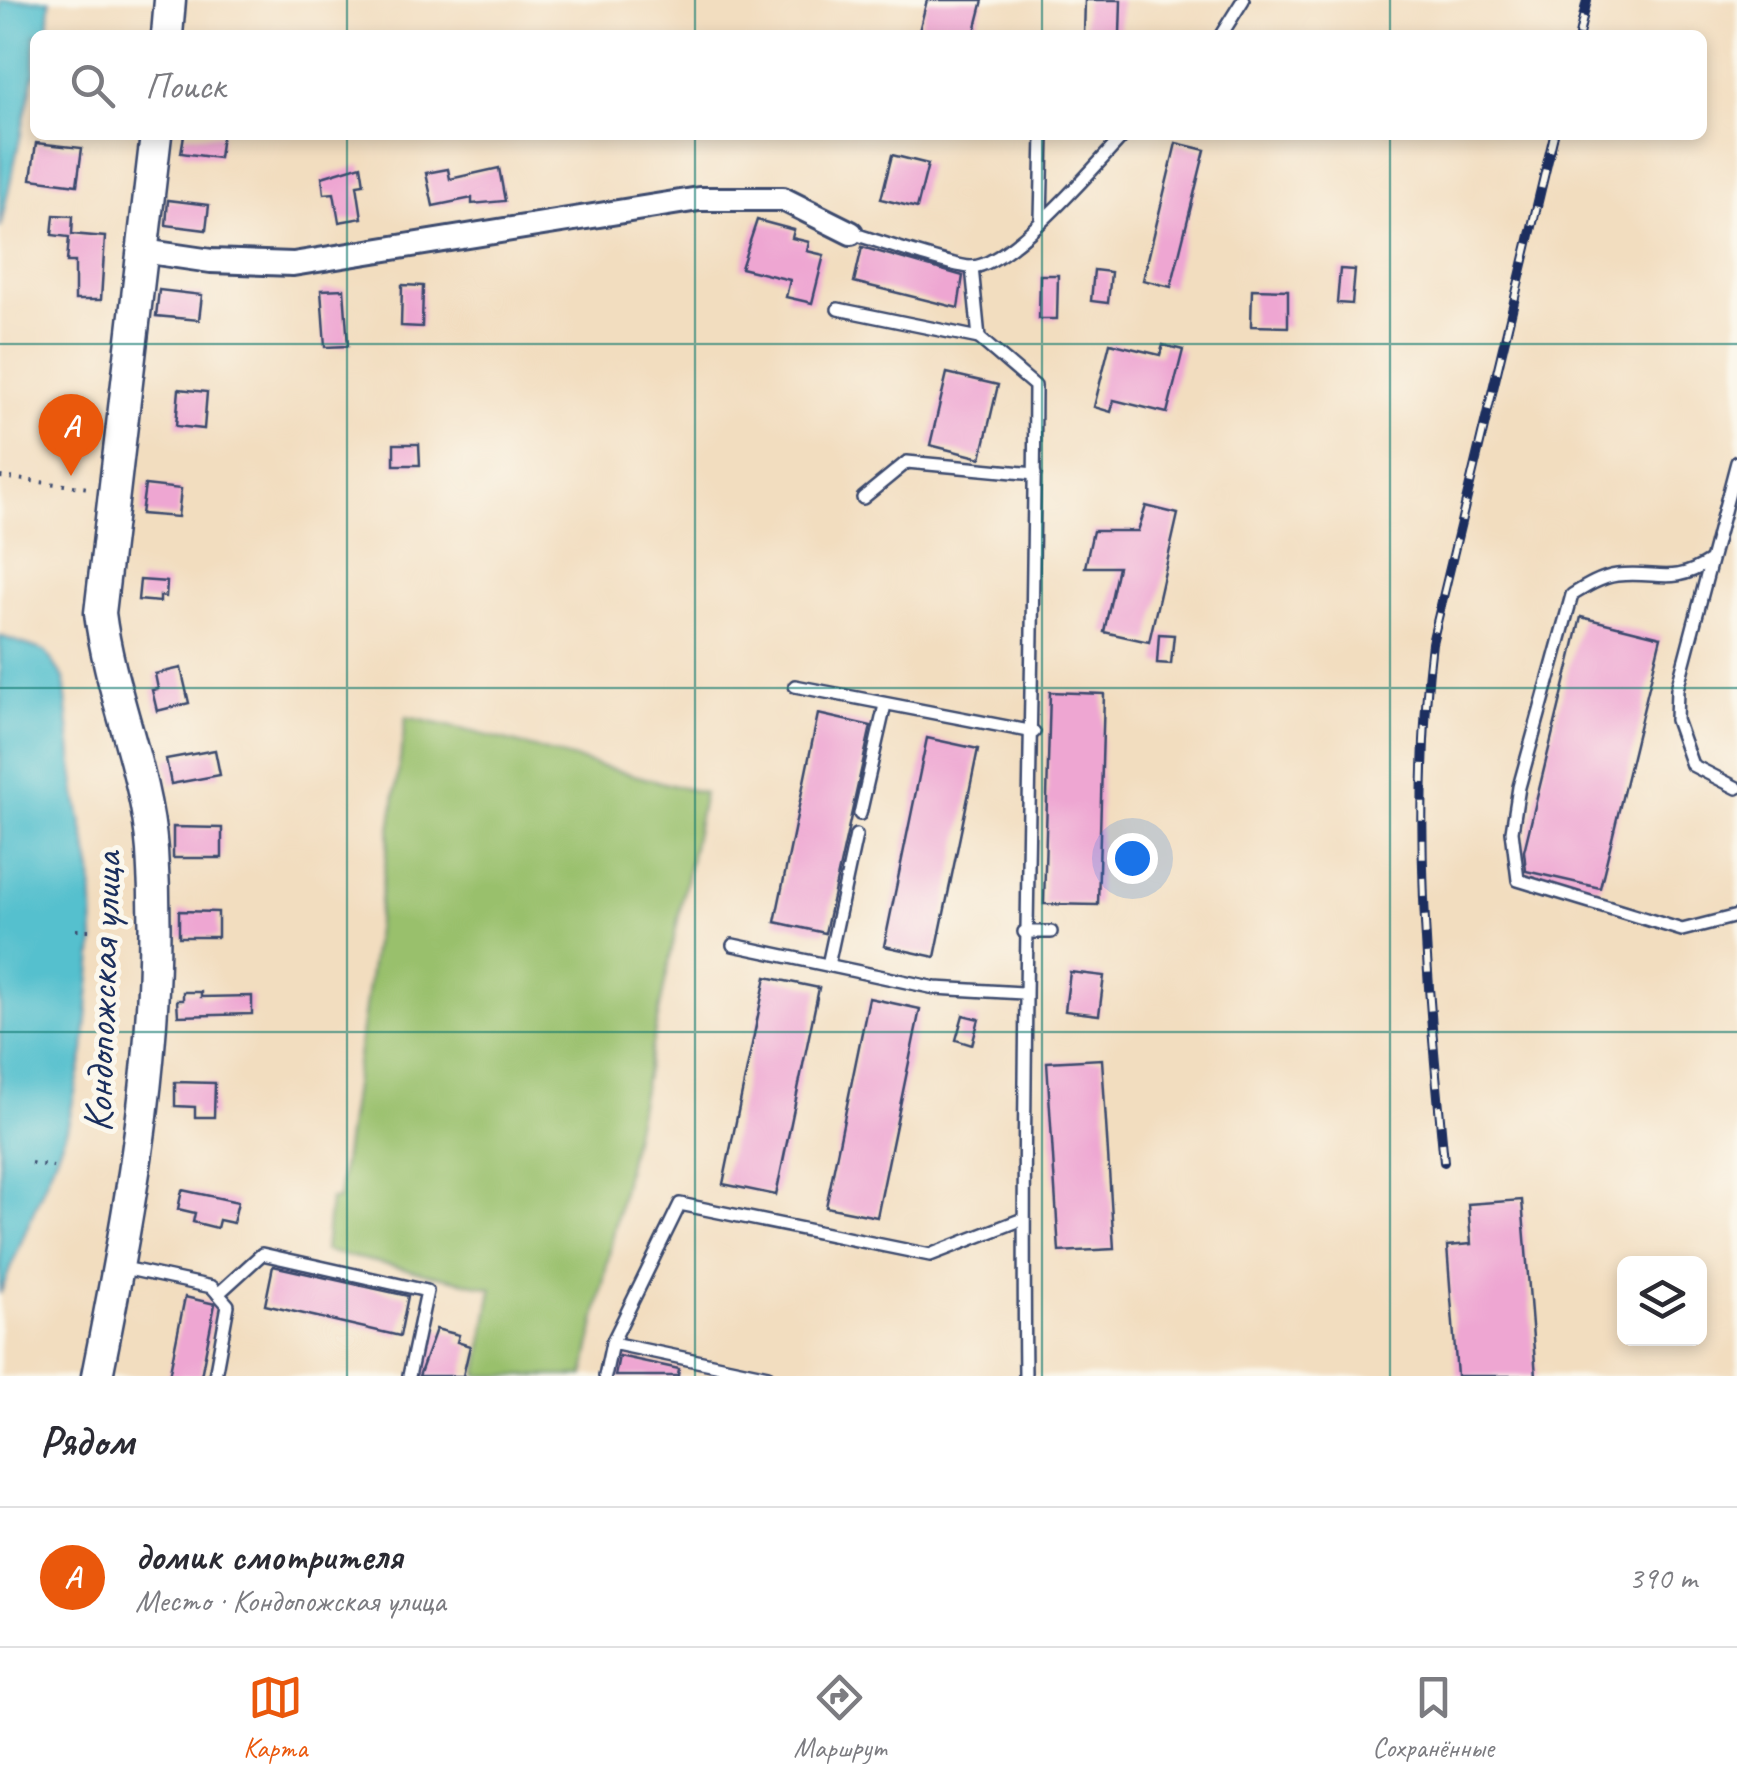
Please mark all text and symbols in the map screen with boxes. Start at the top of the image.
search box [30,30,1707,140]
icon: search [65,58,120,113]
text: Поиск [145,62,225,109]
pin: A [38,394,104,476]
your location [1107,833,1158,884]
street label: Кондопожская улица [71,848,134,1133]
map controls [1617,1256,1707,1346]
button: layers [1617,1256,1707,1346]
text: Рядом [40,1415,134,1468]
text: домик смотрителя [135,1533,402,1580]
text: A [64,1557,81,1598]
text: 390 m [1628,1557,1697,1598]
text: Место · Кондопожская улица [135,1580,446,1621]
tab: Карта [243,1670,307,1765]
tab: Маршрут [794,1670,886,1765]
tab: Сохранённые [1372,1670,1494,1765]

